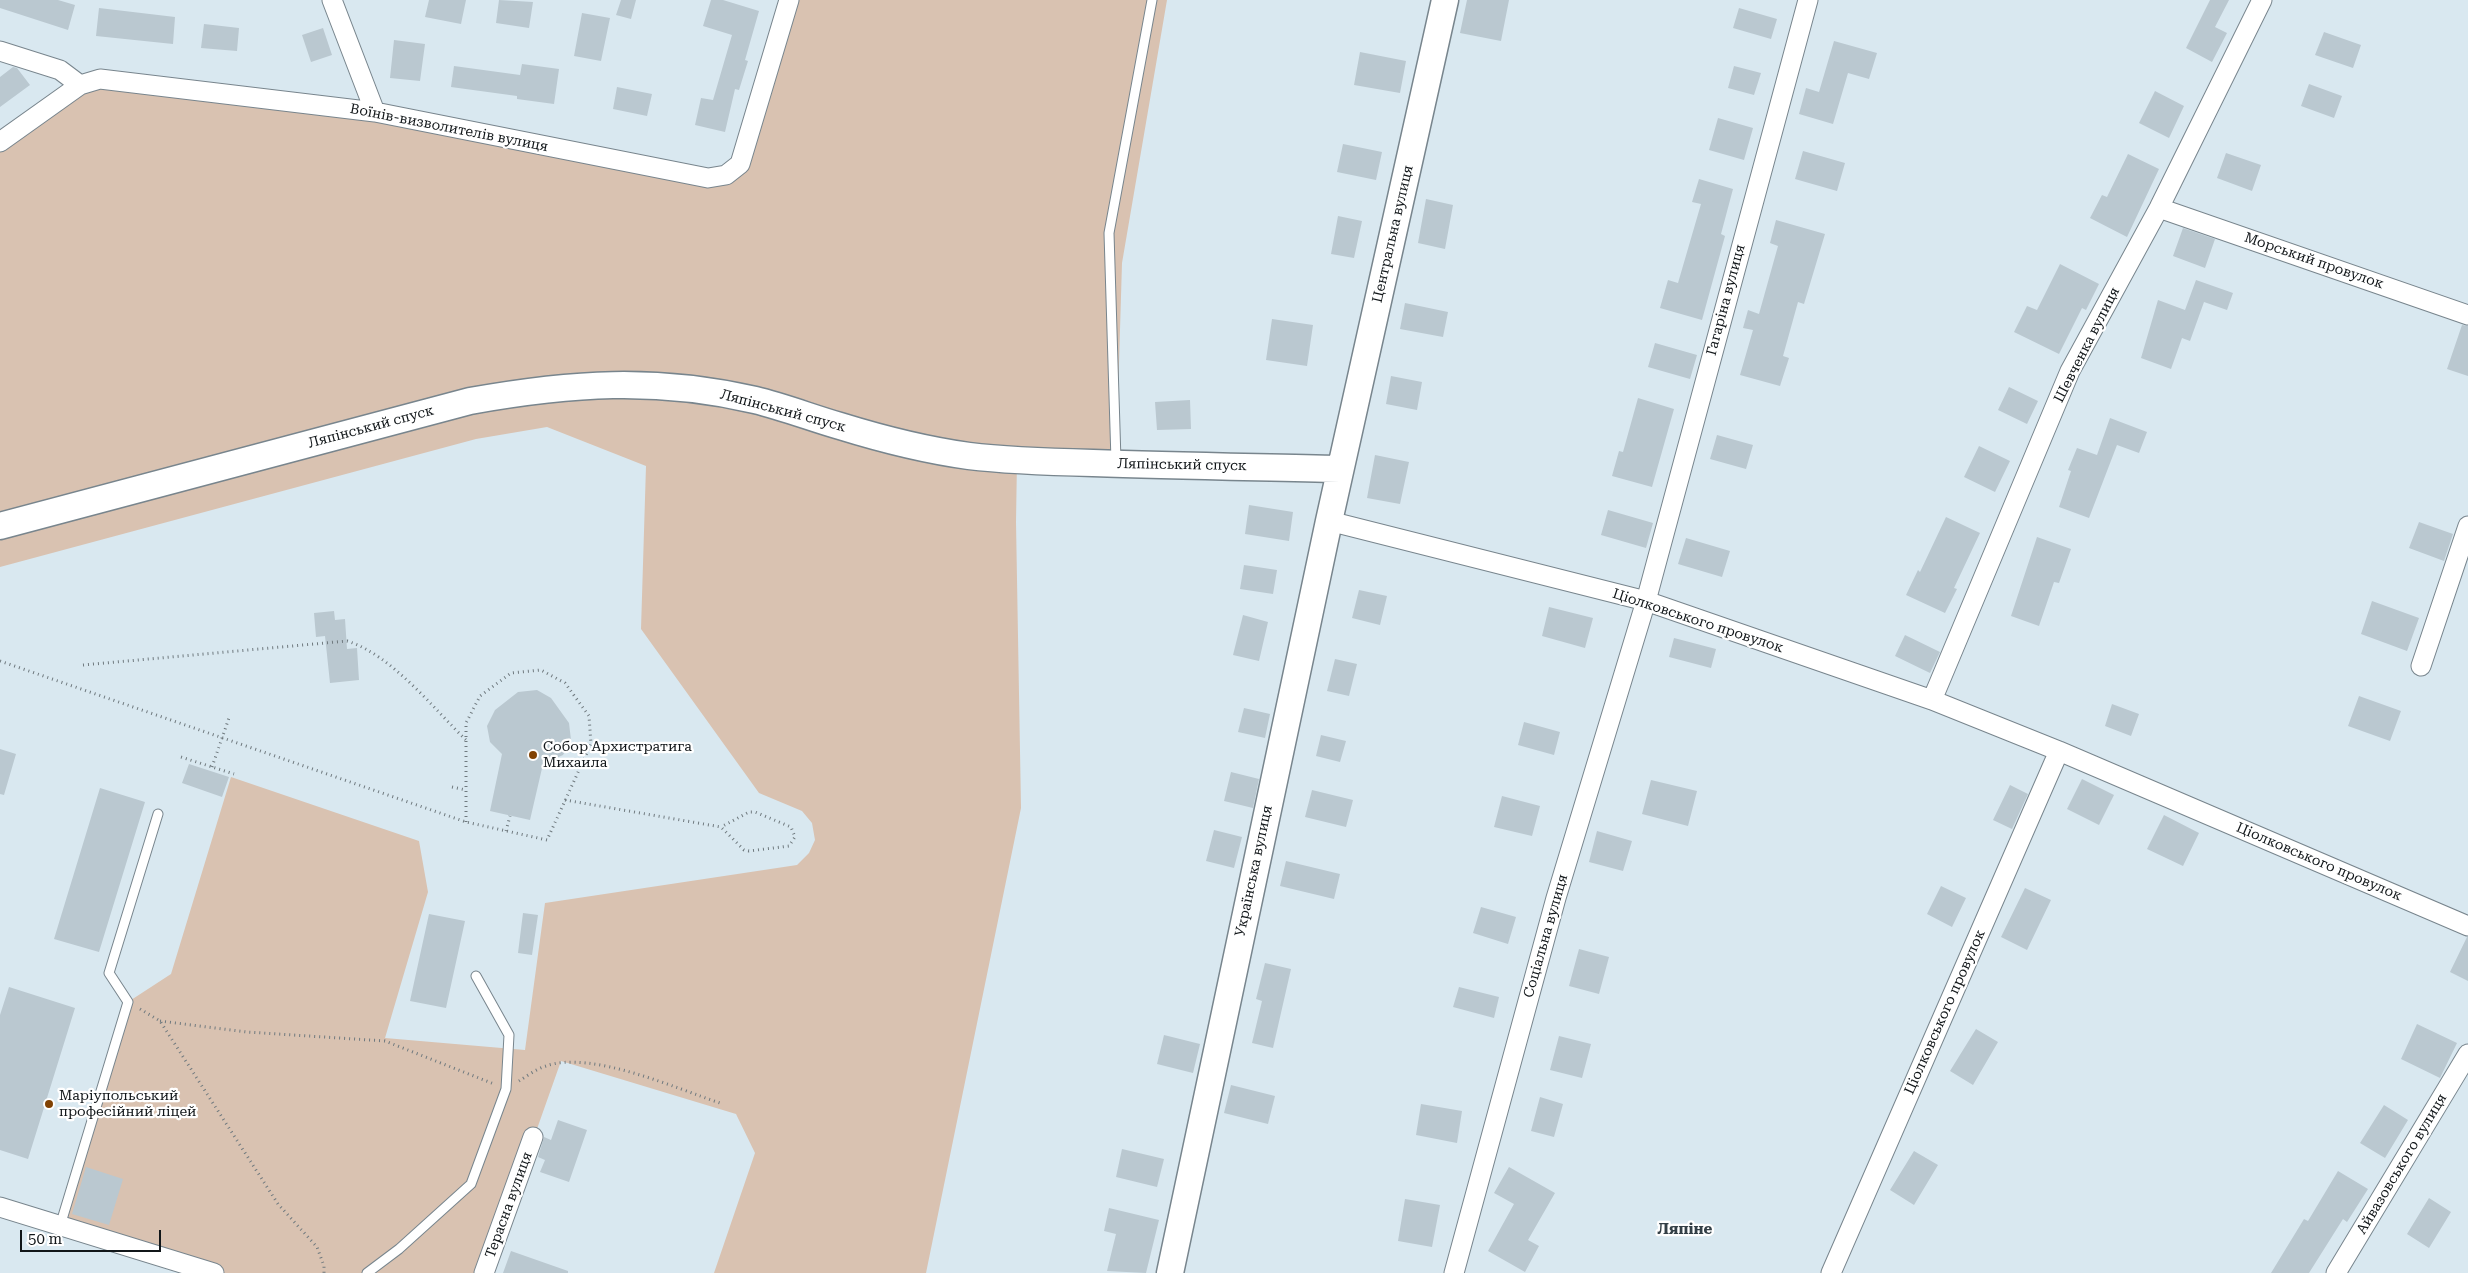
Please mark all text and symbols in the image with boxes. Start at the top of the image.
street label: Воїнів-визволителів вулиця [349,101,549,155]
street label: Центральна вулиця [1369,164,1417,304]
street label: Морський провулок [2242,229,2386,293]
street label: Гагаріна вулиця [1703,243,1749,357]
street label: Шевченка вулиця [2051,284,2123,406]
street label: Ляпінський спуск [718,386,848,436]
street label: Ляпінський спуск [306,402,436,452]
street label: Ляпінський спуск [1117,455,1247,475]
street label: Ціолковського провулок [1610,585,1786,657]
place label: Собор Архистратига Михаила [543,739,692,772]
marker: Собор Архистратига Михаила [527,749,539,761]
street label: Українська вулиця [1232,804,1276,938]
street label: Ціолковського провулок [2233,819,2405,905]
street label: Соціальна вулиця [1520,872,1572,1000]
street label: Ціолковського провулок [1901,927,1989,1097]
place label: Маріупольський професійний ліцей [59,1088,196,1120]
street label: Айвазовського вулиця [2353,1091,2451,1237]
marker: Маріупольський професійний ліцей [43,1098,55,1110]
street label: Терасна вулиця [482,1150,536,1260]
scale bar [22,1220,164,1252]
district label: Ляпіне [1658,1221,1712,1239]
text: 50 m [28,1230,62,1248]

